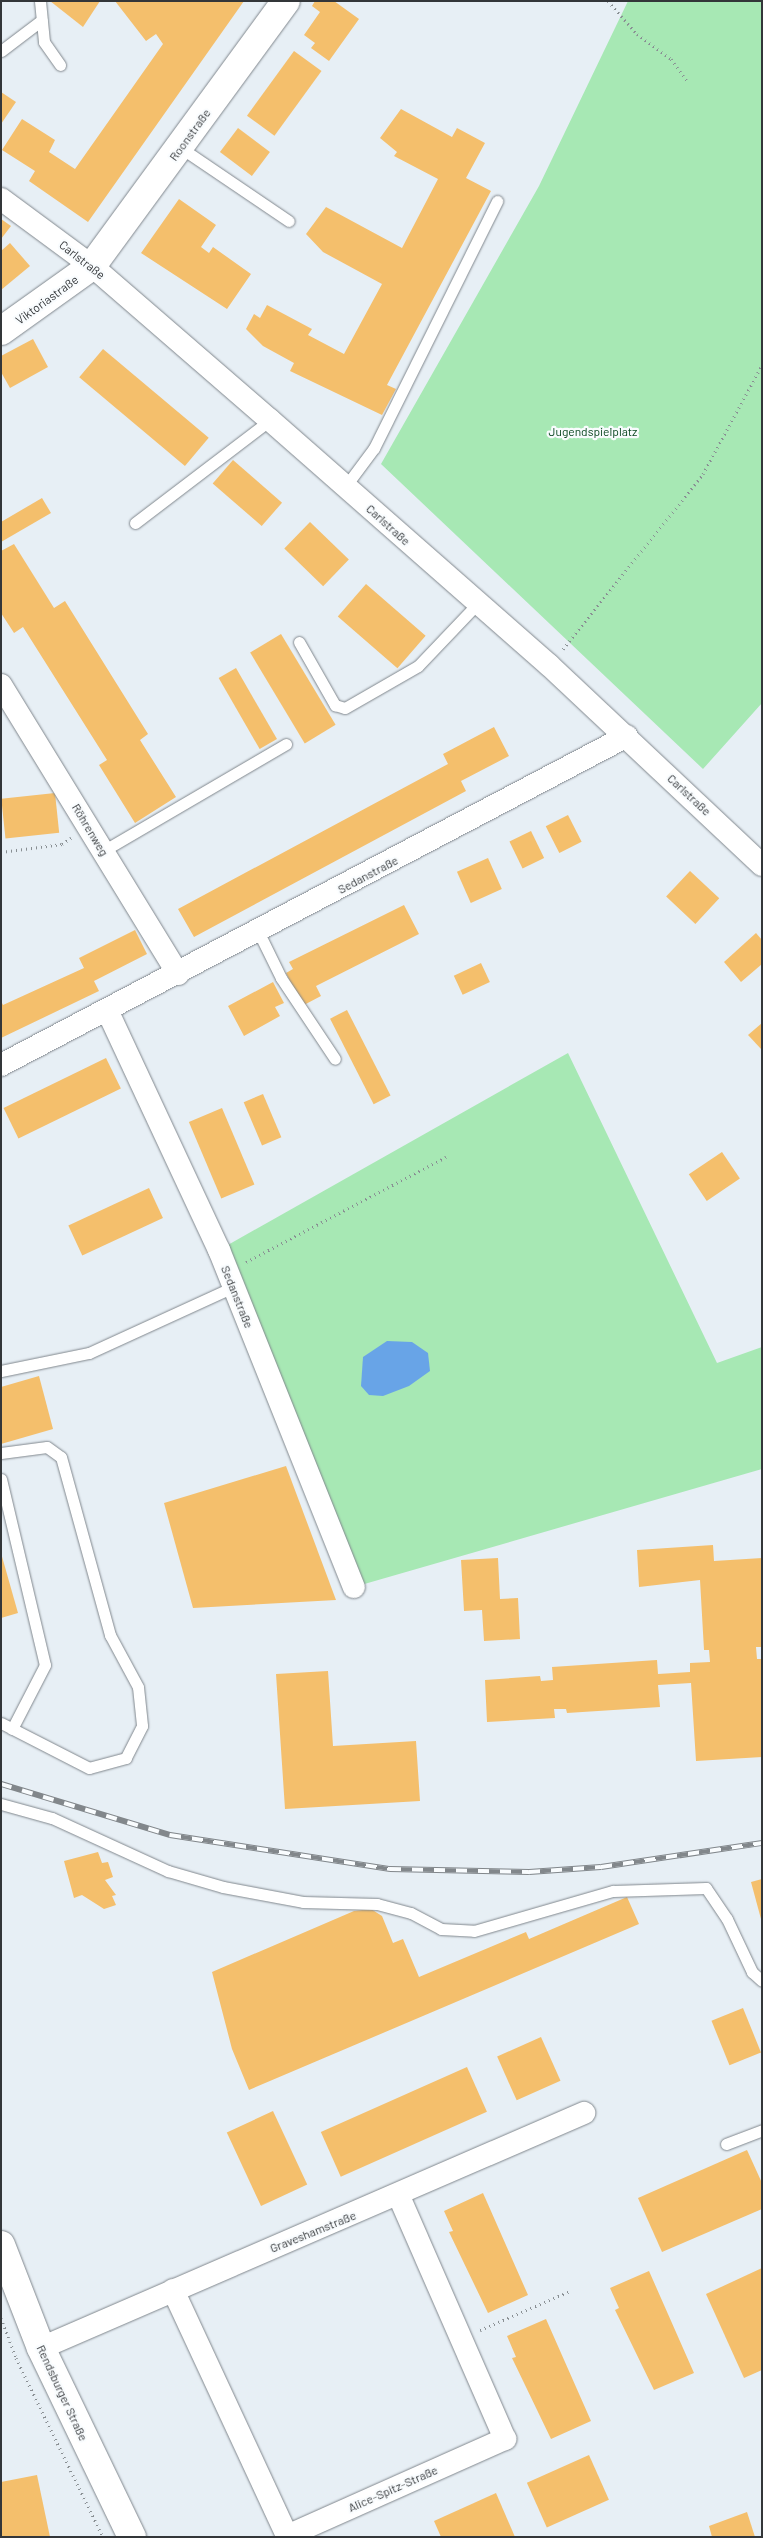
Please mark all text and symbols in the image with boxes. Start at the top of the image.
street label: Roonstraße [166,106,214,164]
street label: Carlstraße [56,238,108,282]
street label: Viktoriastraße [13,272,81,328]
park label: Jugendspielplatz [549,425,637,439]
street label: Carlstraße [363,502,413,548]
street label: Carlstraße [664,771,714,819]
street label: Röhrenweg [69,801,111,859]
street label: Sedanstraße [335,853,401,897]
street label: Sedanstraße [218,1264,256,1330]
street label: Graveshamstraße [268,2208,358,2256]
street label: Rendsburger Straße [33,2343,91,2443]
street label: Alice-Spitz-Straße [346,2463,440,2515]

